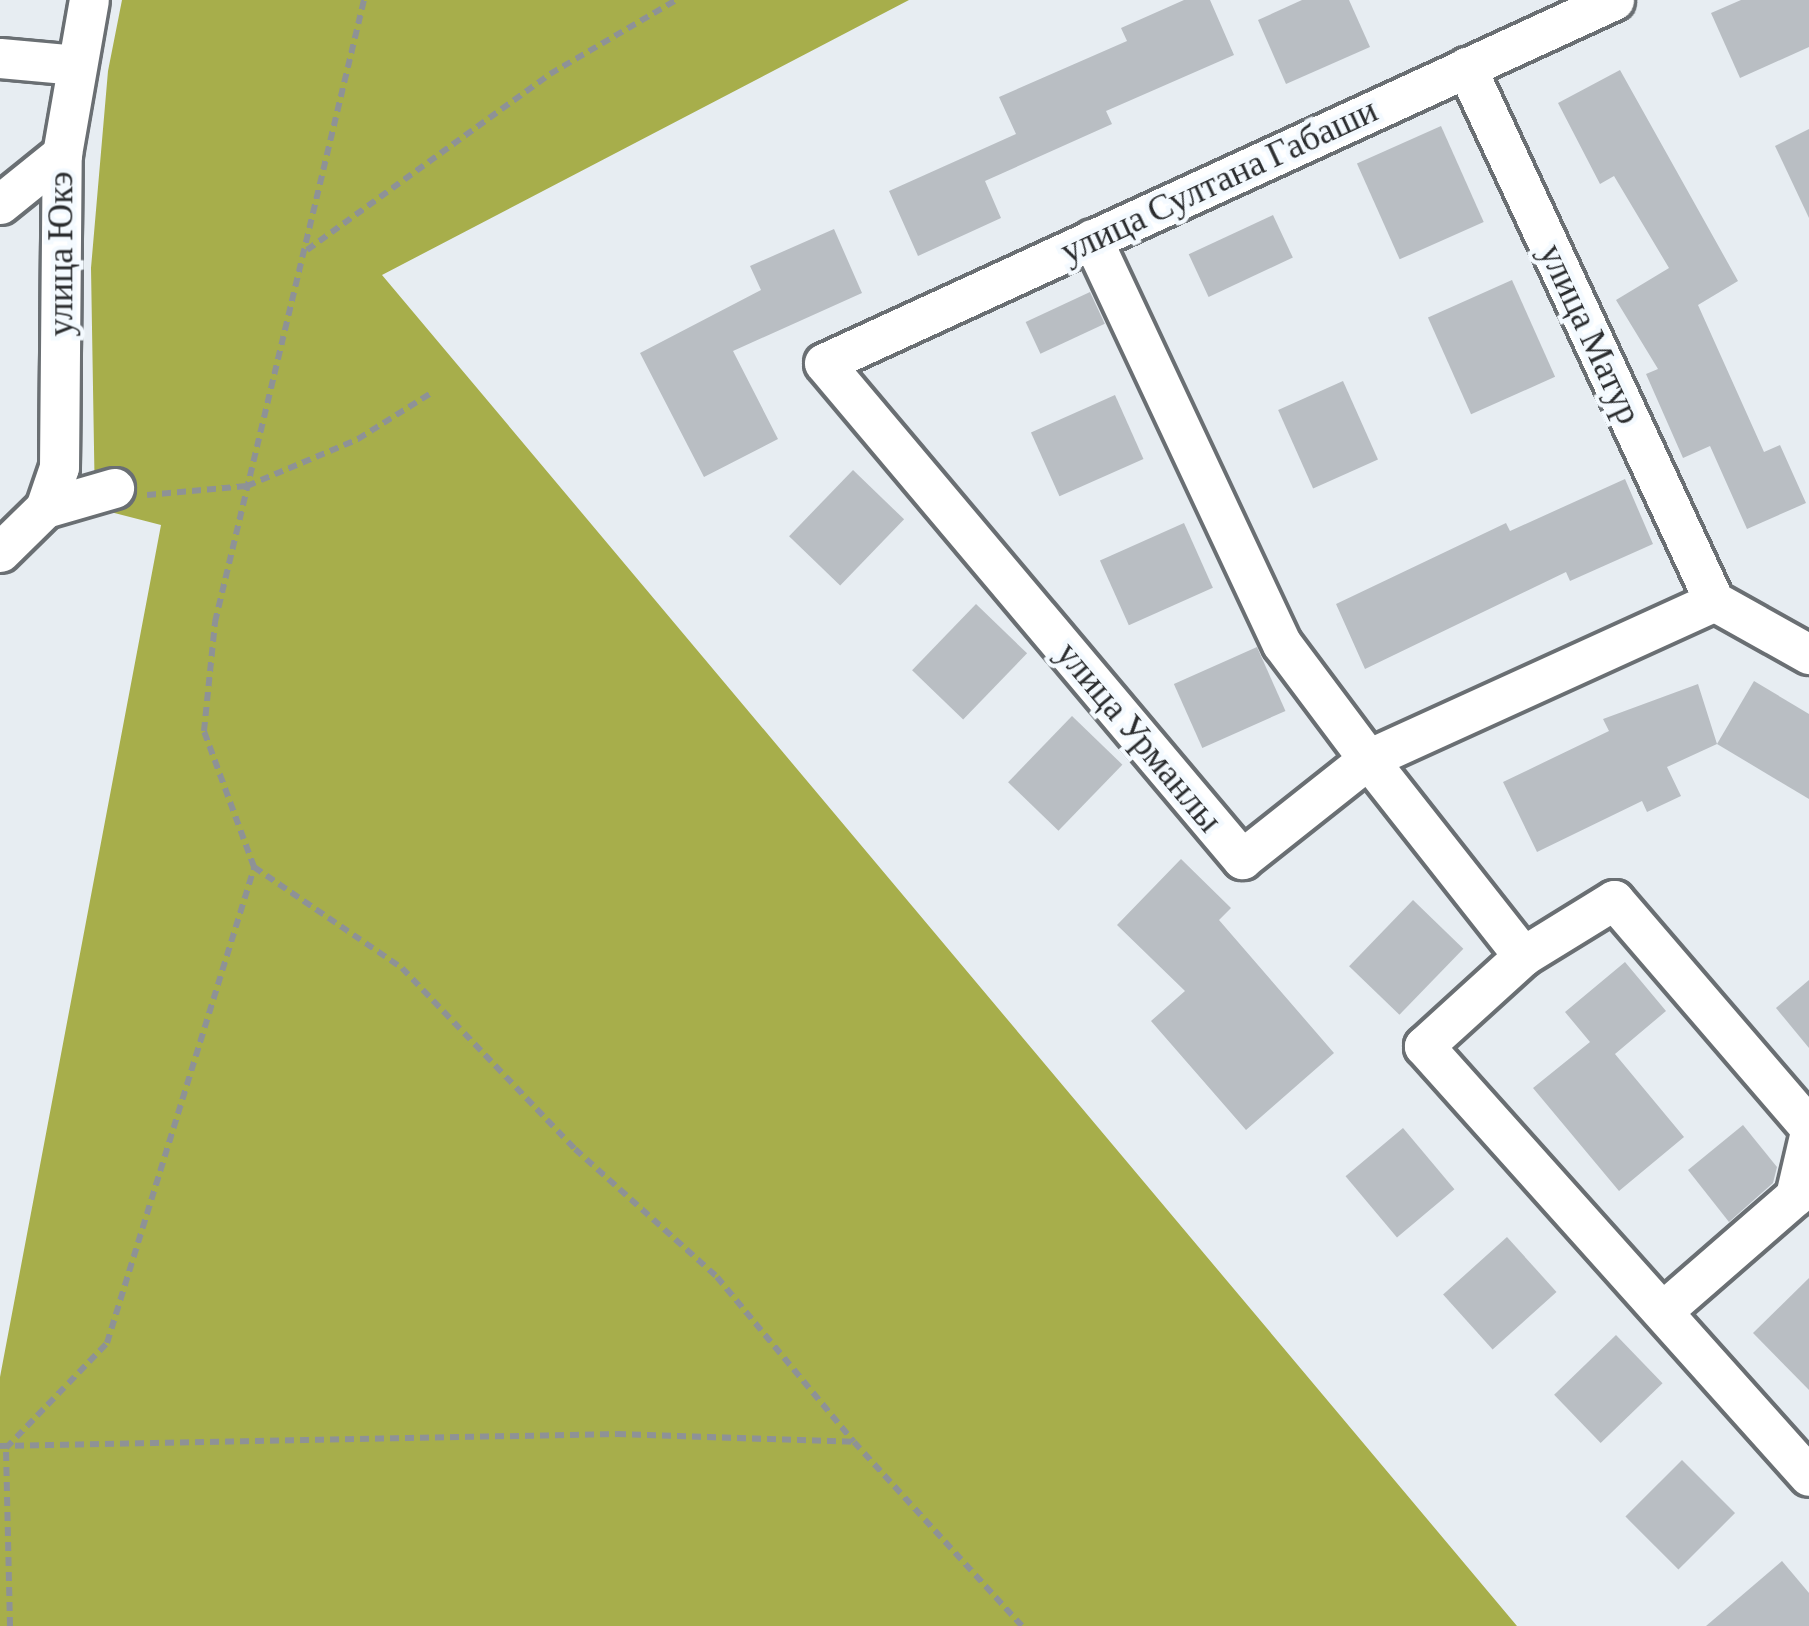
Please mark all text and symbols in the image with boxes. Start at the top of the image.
street label: улица Султана Габаши [1054,89,1384,273]
street label: улица Юкэ [39,171,83,337]
street label: улица Матур [1529,237,1651,431]
street label: улица Урманлы [1047,633,1231,841]

